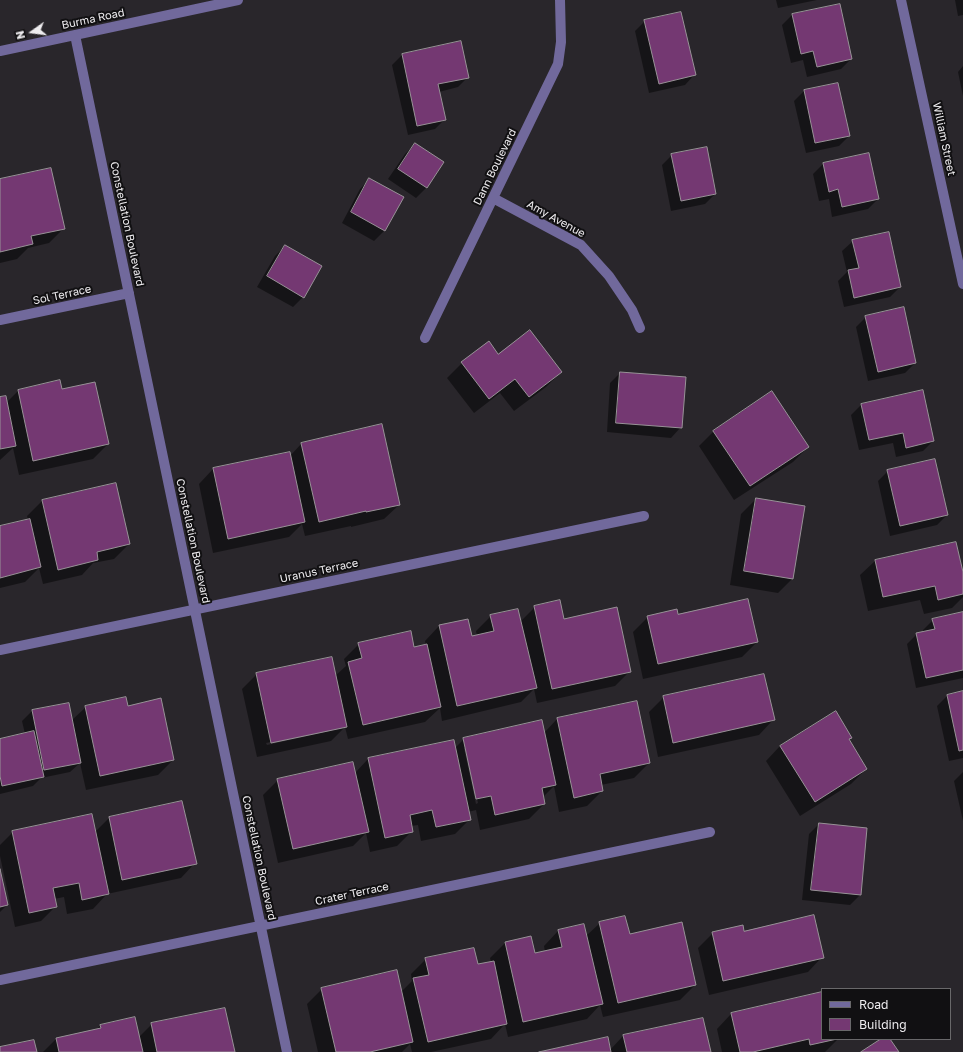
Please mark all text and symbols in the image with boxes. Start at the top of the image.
street label: Burma Road [60,6,126,32]
north arrow [12,12,52,52]
text: N [13,29,27,41]
street label: William Street [930,101,958,177]
street label: Dann Boulevard [471,127,519,207]
street label: Constellation Boulevard [107,160,147,288]
street label: Amy Avenue [525,198,587,240]
street label: Sol Terrace [32,282,92,308]
street label: Constellation Boulevard [173,477,213,605]
street label: Uranus Terrace [279,556,359,586]
street label: Constellation Boulevard [239,794,279,922]
street label: Crater Terrace [314,880,390,908]
legend [821,988,951,1040]
text: Road [859,997,888,1012]
text: Building [859,1017,907,1032]

